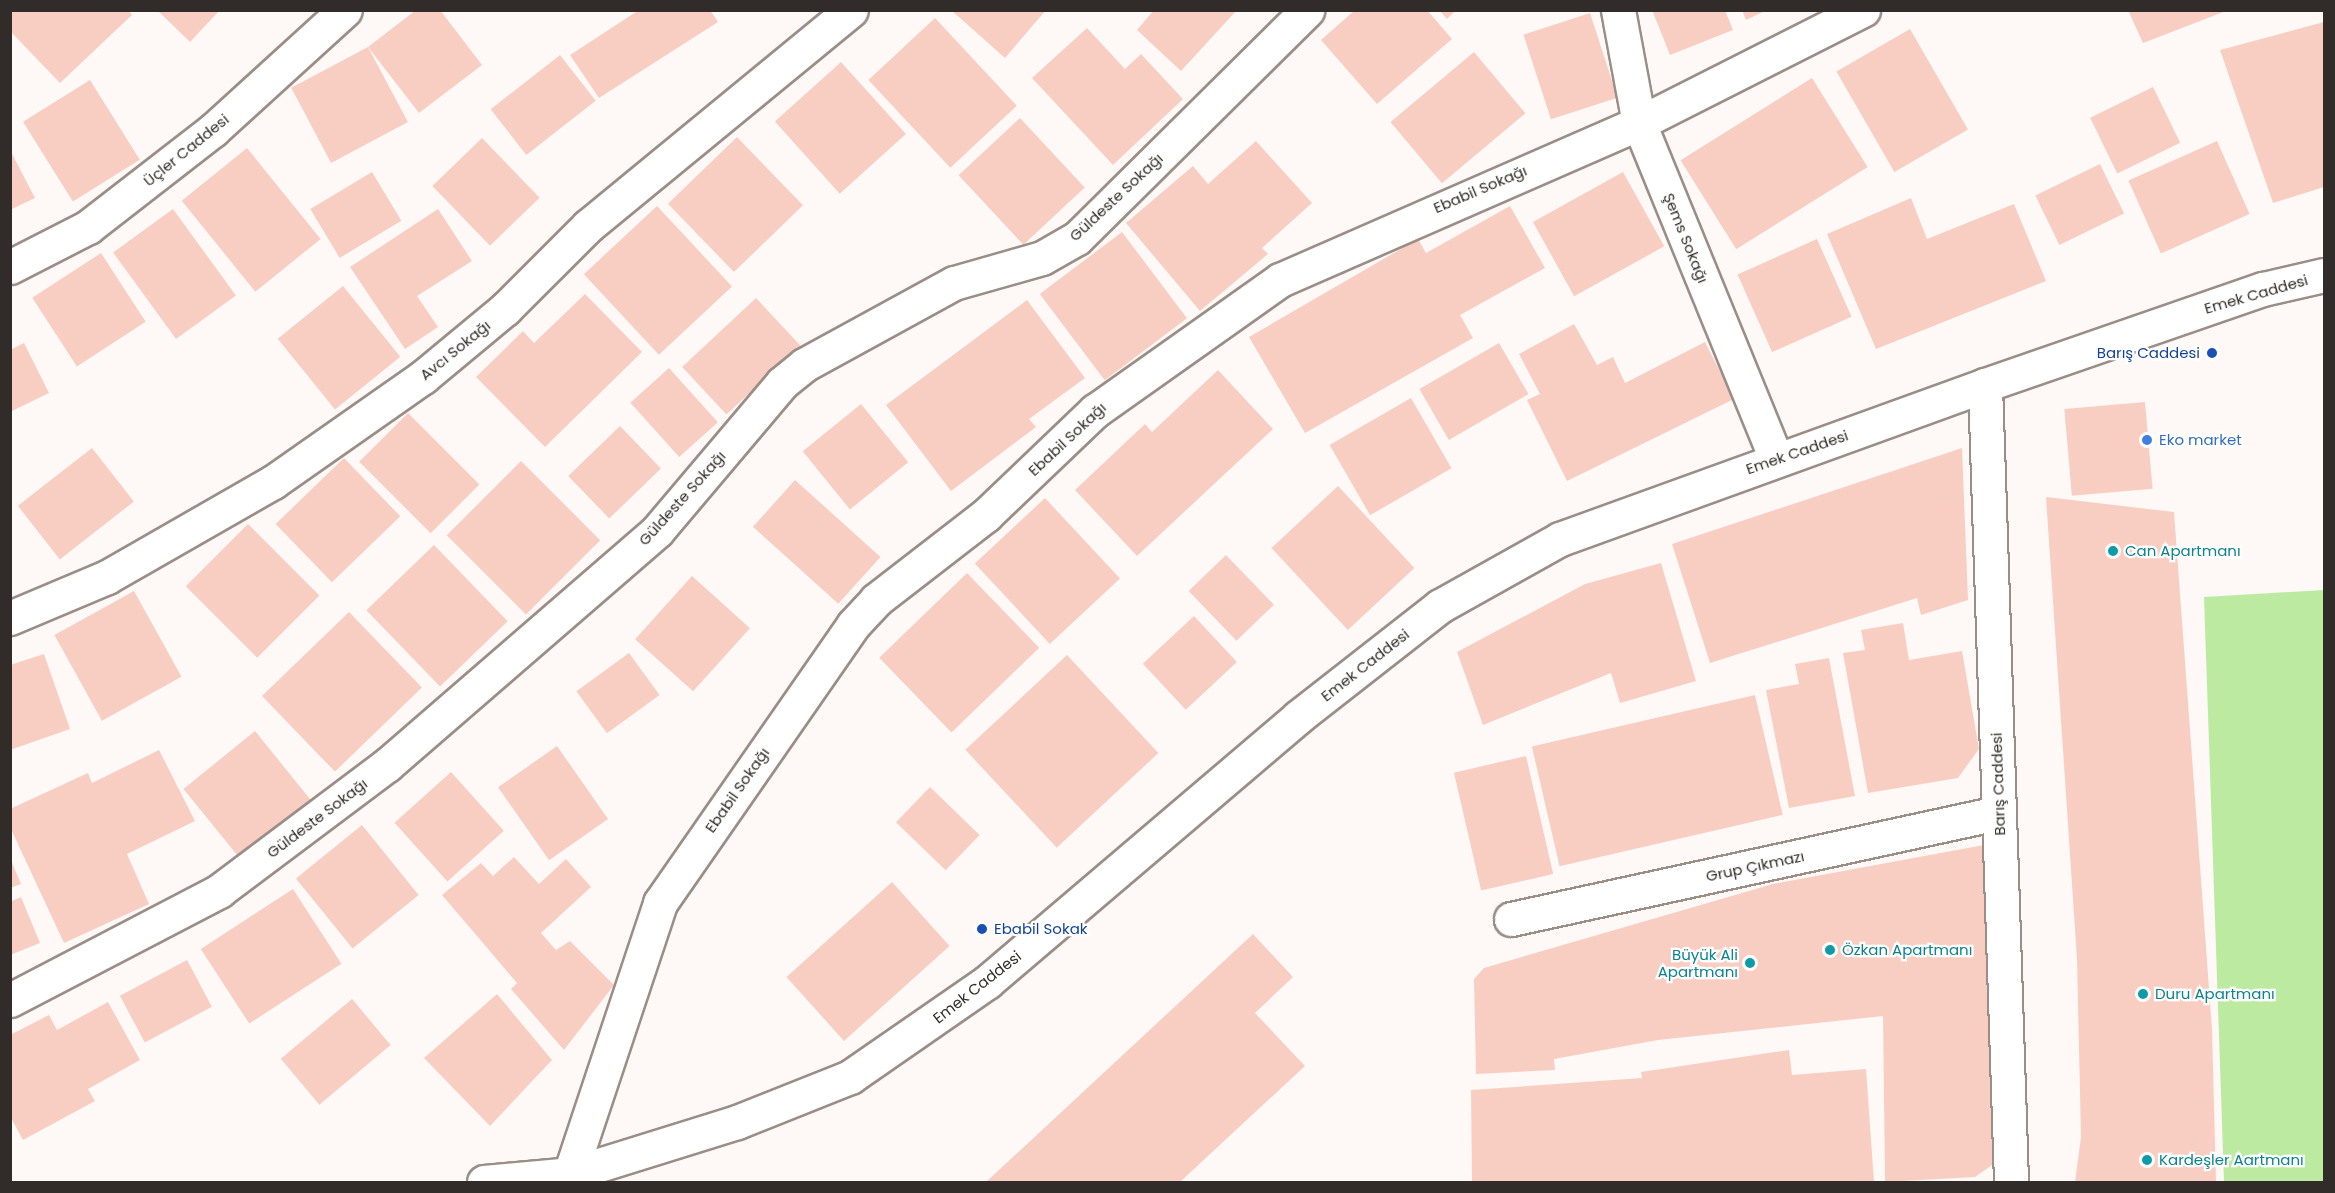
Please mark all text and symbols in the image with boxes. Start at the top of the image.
street label: Üçler Caddesi [140,110,232,190]
street label: Güldeste Sokağı [1066,149,1166,245]
street label: Ebabil Sokağı [1431,161,1529,217]
street label: Şems Sokağı [1660,190,1712,286]
street label: Emek Caddesi [2202,271,2310,317]
street label: Avcı Sokağı [416,316,494,384]
place label: Barış Caddesi [2097,344,2200,362]
marker: Barış Caddesi [2205,346,2219,360]
street label: Ebabil Sokağı [1024,398,1110,480]
street label: Emek Caddesi [1743,426,1851,478]
place label: Eko market [2159,431,2242,449]
marker: Eko market [2140,433,2154,447]
street label: Güldeste Sokağı [635,447,729,549]
place label: Can Apartmanı [2125,542,2241,560]
marker: Can Apartmanı [2106,544,2120,558]
street label: Emek Caddesi [1317,625,1413,705]
street label: Barış Caddesi [1987,732,2009,836]
street label: Ebabil Sokağı [701,744,773,836]
street label: Güldeste Sokağı [263,774,371,862]
street label: Grup Çıkmazı [1704,847,1806,885]
place label: Ebabil Sokak [994,920,1087,938]
marker: Ebabil Sokak [975,922,989,936]
place label: Özkan Apartmanı [1842,941,1972,959]
marker: Özkan Apartmanı [1823,943,1837,957]
place label: Büyük Ali Apartmanı [1658,945,1738,980]
street label: Emek Caddesi [929,947,1025,1027]
marker: Büyük Ali Apartmanı [1743,956,1757,970]
place label: Duru Apartmanı [2155,985,2275,1003]
marker: Duru Apartmanı [2136,987,2150,1001]
place label: Kardeşler Aartmanı [2159,1151,2304,1169]
marker: Kardeşler Aartmanı [2140,1153,2154,1167]

